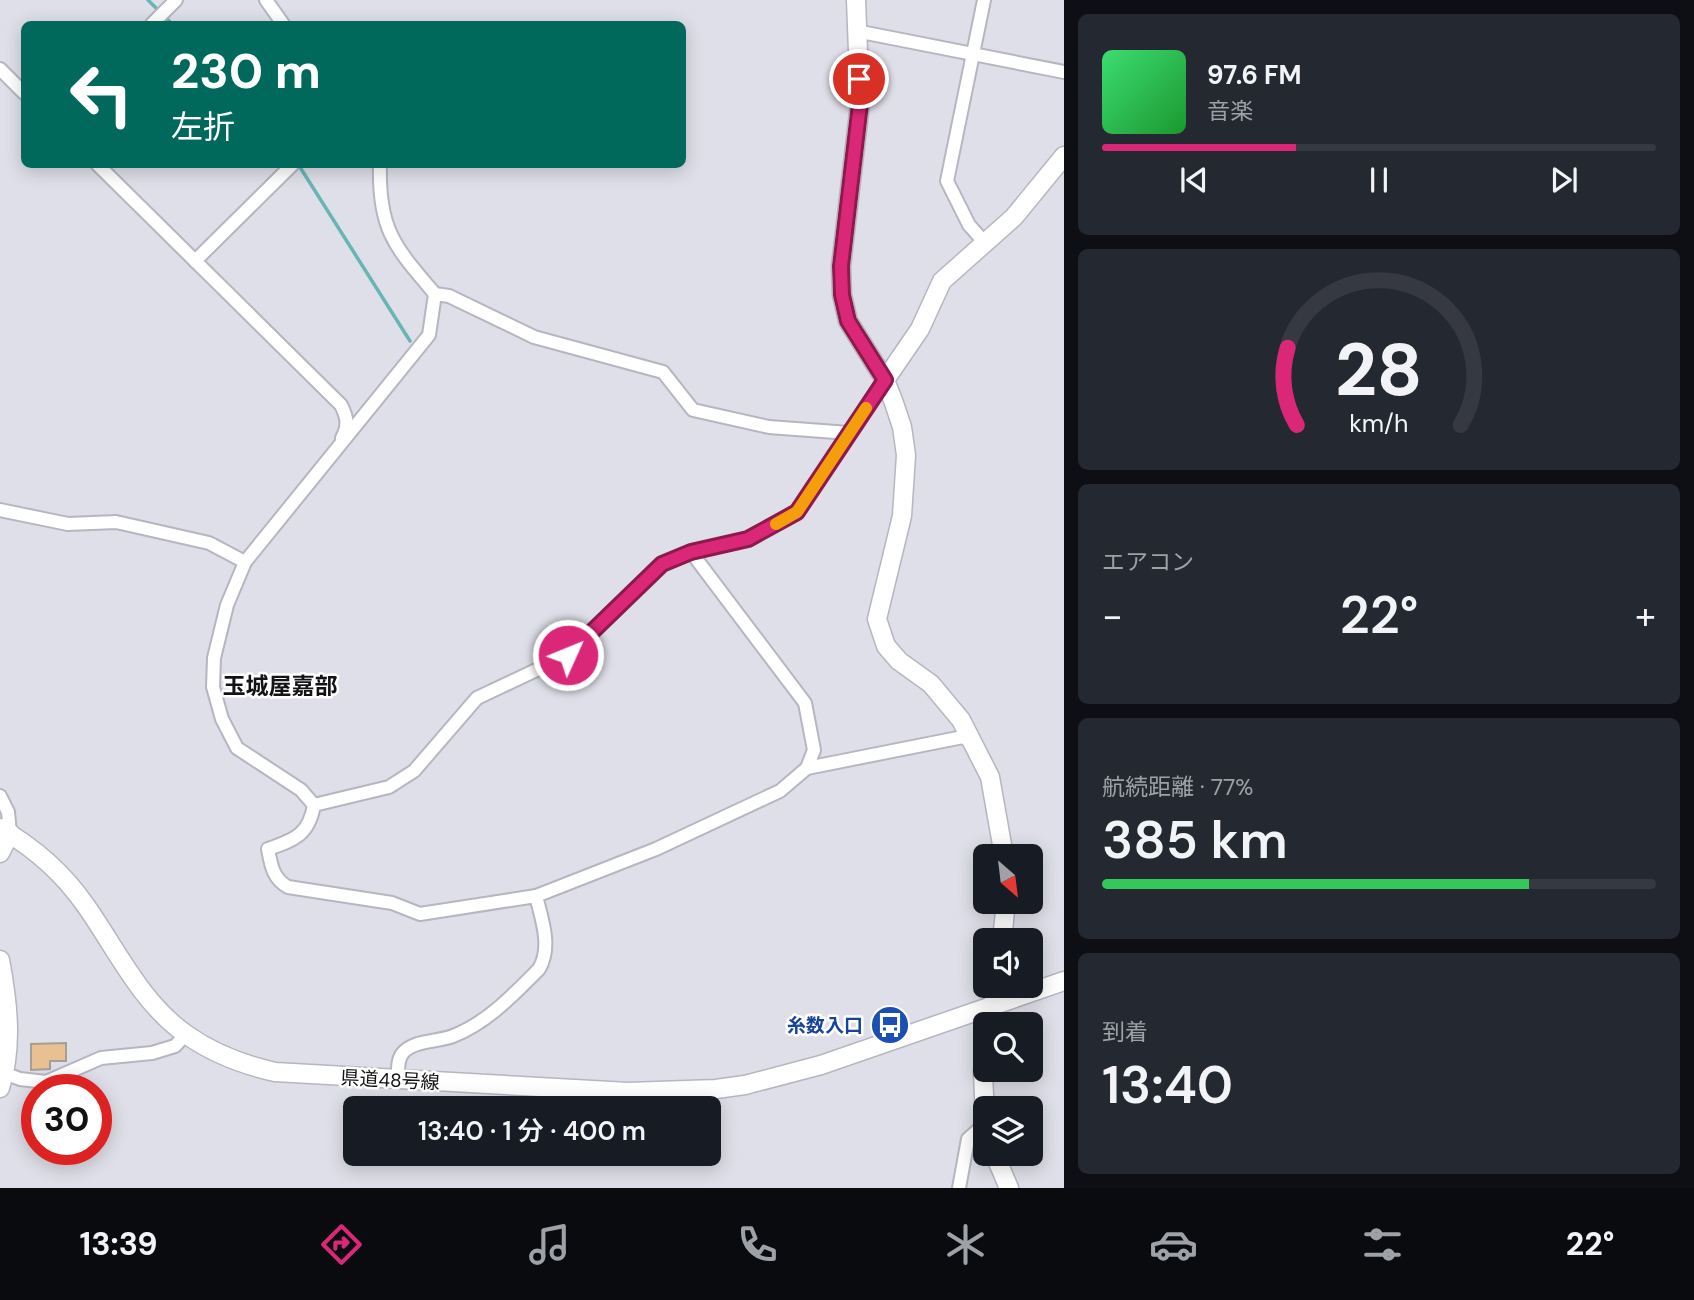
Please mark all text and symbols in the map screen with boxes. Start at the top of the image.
text: 230 m [171,39,321,103]
icon: left [56,49,147,140]
pin [829,49,889,109]
text: 97.6 FM [1207,58,1302,92]
icon: arrive [840,60,878,98]
text: 音楽 [1207,96,1253,126]
text: 左折 [171,106,235,148]
icon: previous [1175,161,1213,199]
icon: pause [1360,161,1398,199]
icon: next [1545,161,1583,199]
text: 28 [1335,324,1423,419]
text: km/h [1349,407,1409,440]
text: エアコン [1102,547,1194,577]
text: 22° [1340,581,1418,649]
text: − [1102,591,1123,641]
text: + [1635,591,1656,641]
position arrow [531,618,605,692]
district label: 玉城屋嘉部 [223,671,338,701]
text: 航続距離 · 77% [1102,772,1253,802]
text: 385 km [1102,806,1288,874]
north arrow [973,844,1043,914]
map controls [973,844,1043,1166]
button: sound [973,928,1043,998]
bus stop icon: 糸数入口 [869,1004,911,1046]
button: search [973,1012,1043,1082]
place label: 糸数入口 [787,1013,863,1038]
text: 到着 [1102,1017,1148,1047]
text: 13:40 [1102,1051,1233,1119]
street label: 県道48号線 [340,1065,440,1095]
speed limit sign: 30 [21,1074,112,1165]
button: layers [973,1096,1043,1166]
text: 13:40 · 1 分 · 400 m [418,1114,646,1148]
icon: directions [317,1220,366,1269]
icon: music [525,1220,574,1269]
icon: phone [733,1220,782,1269]
icon: climate [941,1220,990,1269]
icon: car [1149,1220,1198,1269]
icon: filters [1358,1220,1407,1269]
text: 13:39 [80,1223,158,1265]
text: 22° [1566,1223,1614,1265]

